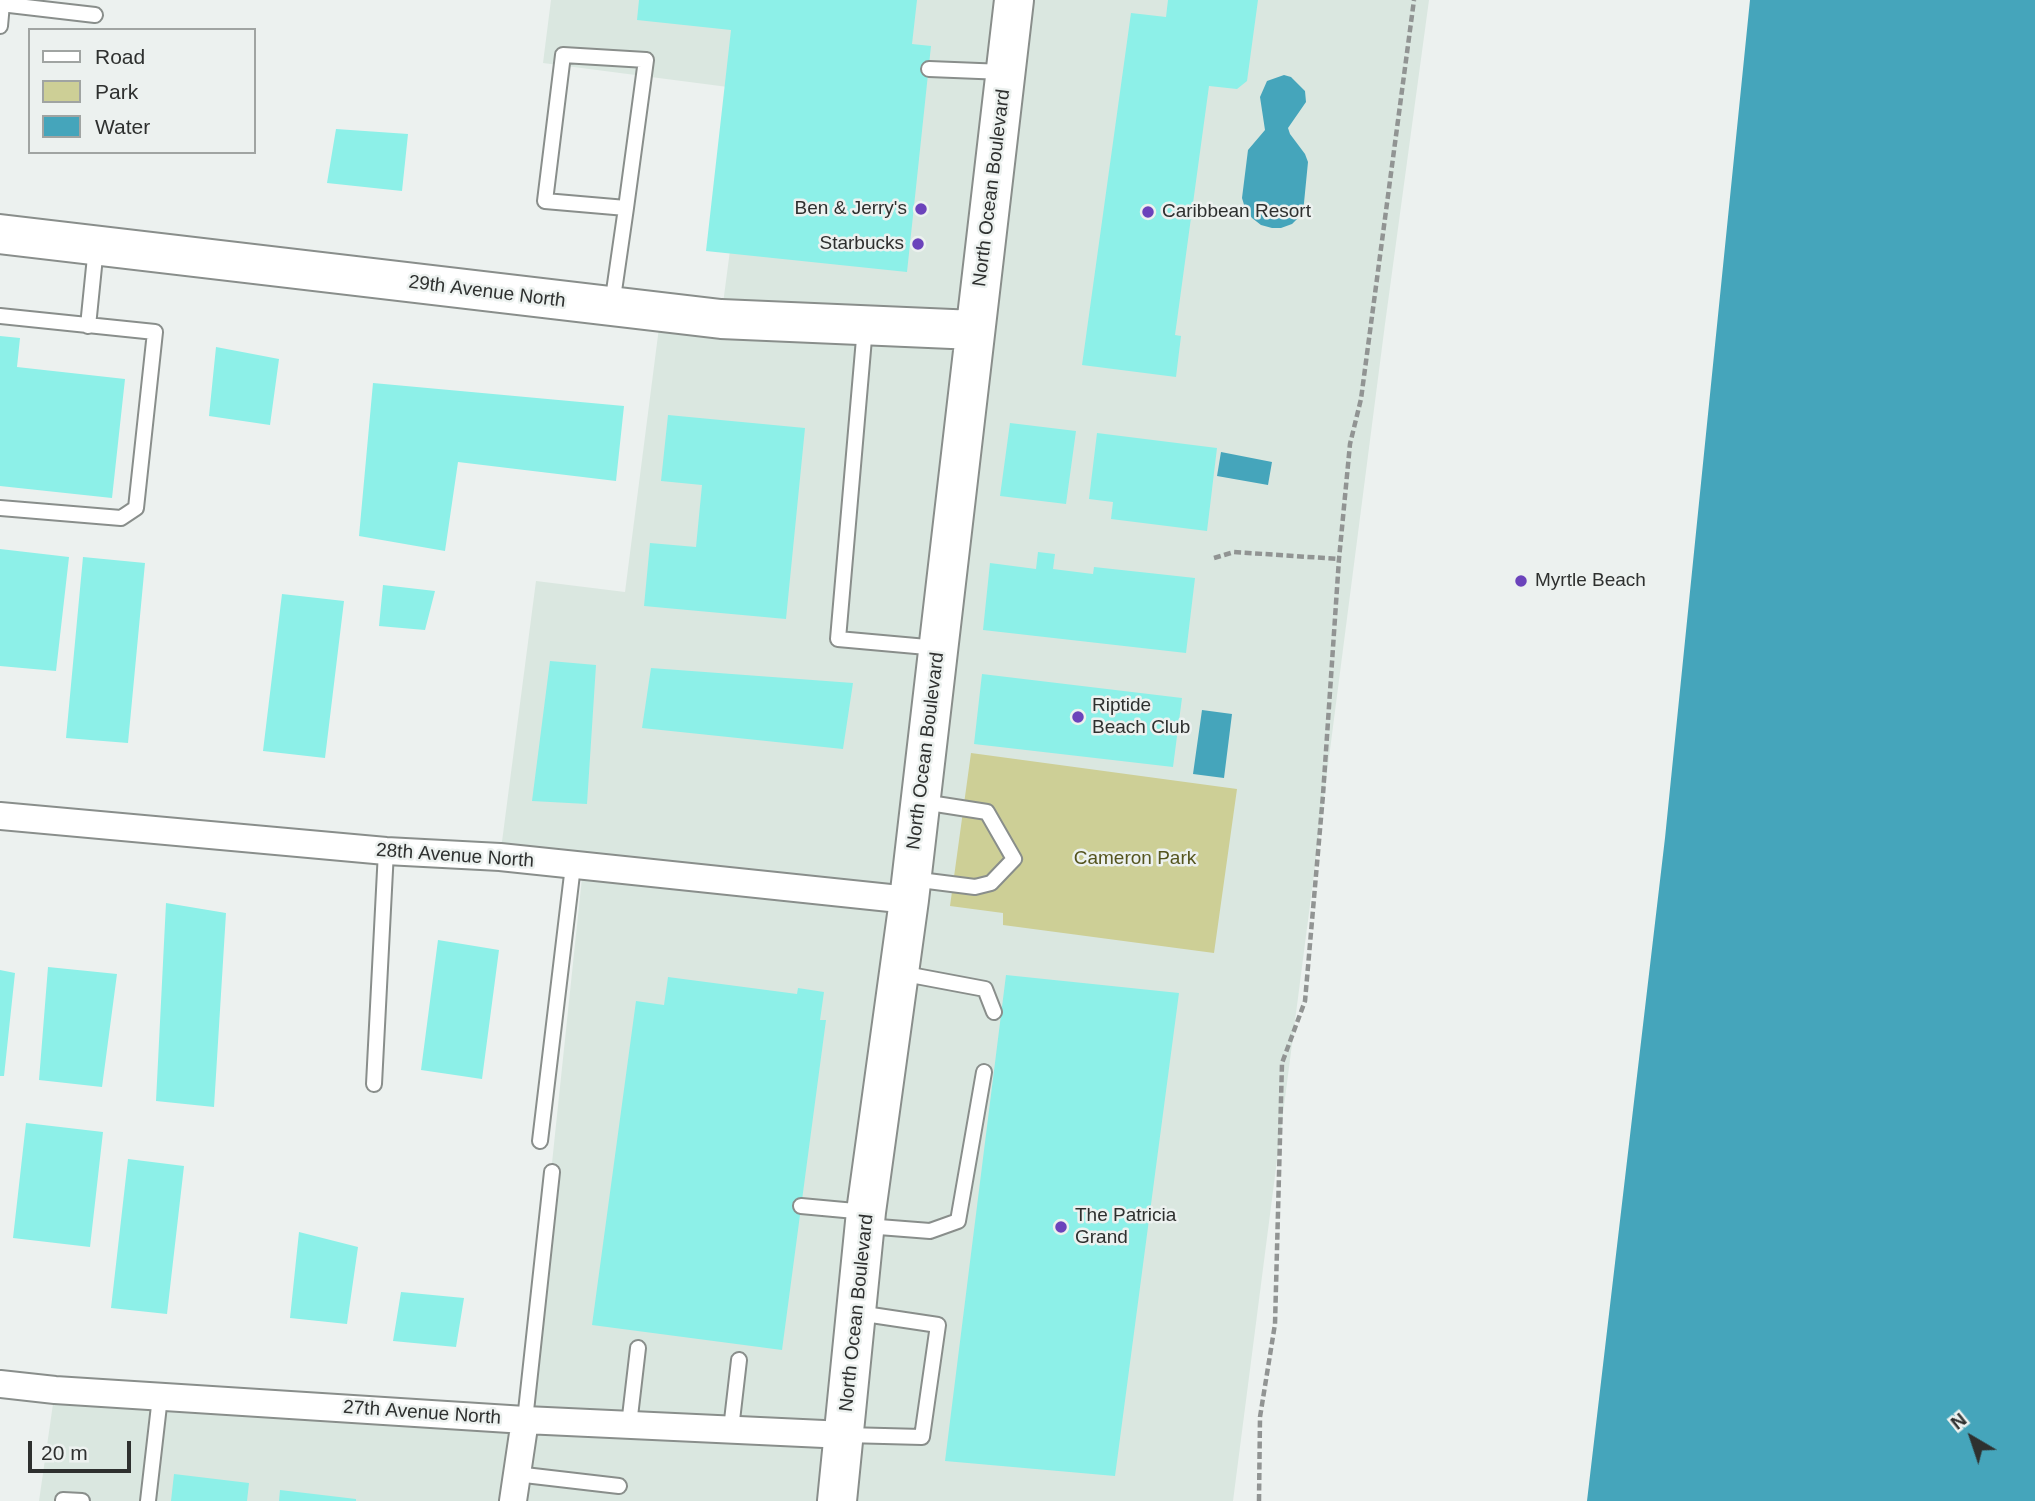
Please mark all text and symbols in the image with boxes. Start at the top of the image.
legend [28,28,256,154]
text: Road [95,45,145,68]
text: Park [95,80,138,103]
street label: North Ocean Boulevard [969,88,1015,288]
text: Water [95,115,150,138]
place label: Ben & Jerry's [795,198,907,220]
marker: Ben & Jerry's [913,201,929,217]
place label: Caribbean Resort [1162,201,1311,223]
marker: Caribbean Resort [1140,204,1156,220]
place label: Starbucks [820,233,904,255]
marker: Starbucks [910,236,926,252]
street label: 29th Avenue North [407,271,567,313]
place label: Myrtle Beach [1535,570,1646,592]
marker: Myrtle Beach [1513,573,1529,589]
street label: North Ocean Boulevard [903,651,949,851]
place label: Riptide Beach Club [1092,695,1190,739]
marker: Riptide Beach Club [1070,709,1086,725]
street label: 28th Avenue North [375,839,535,873]
park label: Cameron Park [1074,848,1196,870]
place label: The Patricia Grand [1075,1205,1176,1249]
street label: North Ocean Boulevard [835,1213,879,1413]
marker: The Patricia Grand [1053,1219,1069,1235]
street label: 27th Avenue North [342,1396,502,1430]
north arrow [1937,1403,2007,1473]
text: N [1947,1409,1970,1434]
scale bar [32,1428,135,1472]
text: 20 m [41,1441,88,1464]

